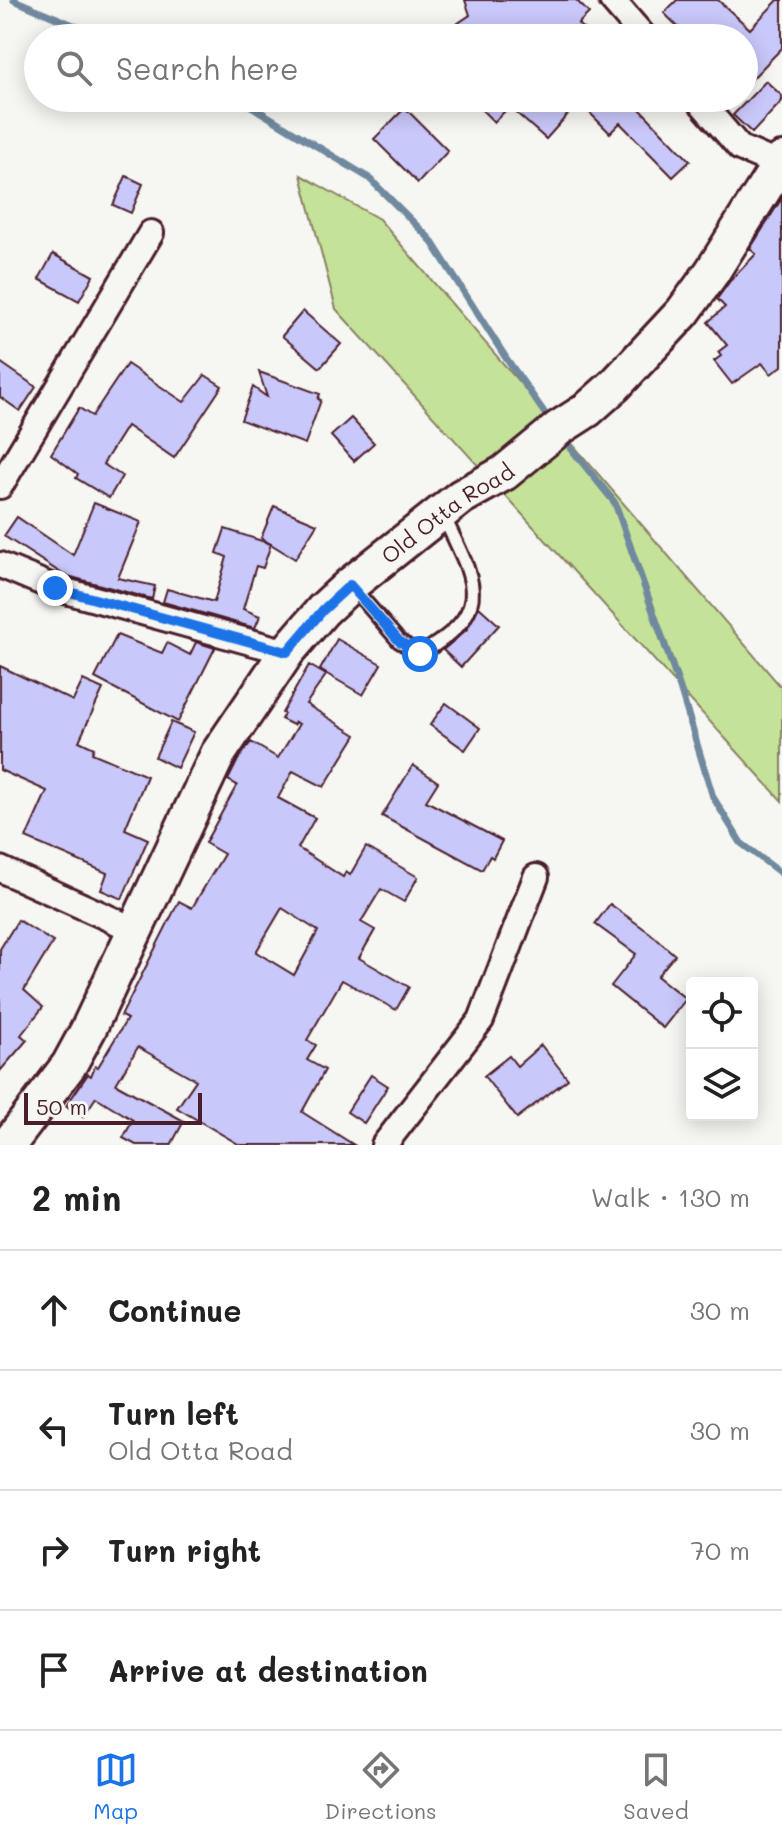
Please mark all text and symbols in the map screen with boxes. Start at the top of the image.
search box [24,24,758,112]
icon: search [52,46,96,90]
text: Search here [116,48,299,88]
street label: Old Otta Road [375,456,520,570]
route end [37,570,73,606]
route start [402,636,438,672]
map controls [686,977,758,1121]
button: locate [686,977,758,1049]
button: layers [686,1049,758,1121]
scale bar [24,1089,202,1125]
text: 50 m [36,1092,87,1121]
text: 2 min [32,1175,121,1220]
text: Walk · 130 m [591,1180,750,1214]
icon: ahead [32,1288,76,1332]
text: Continue [108,1290,241,1330]
text: 30 m [690,1293,750,1327]
text: Turn left [108,1393,239,1433]
icon: left [32,1408,76,1452]
text: 30 m [690,1413,750,1447]
text: Old Otta Road [108,1433,293,1467]
icon: right [32,1528,76,1572]
text: Turn right [108,1530,261,1570]
text: 70 m [690,1533,750,1567]
icon: arrive [32,1648,76,1692]
text: Arrive at destination [108,1650,428,1690]
tab: Map [93,1748,138,1825]
tab: Directions [325,1748,437,1825]
tab: Saved [623,1748,689,1825]

